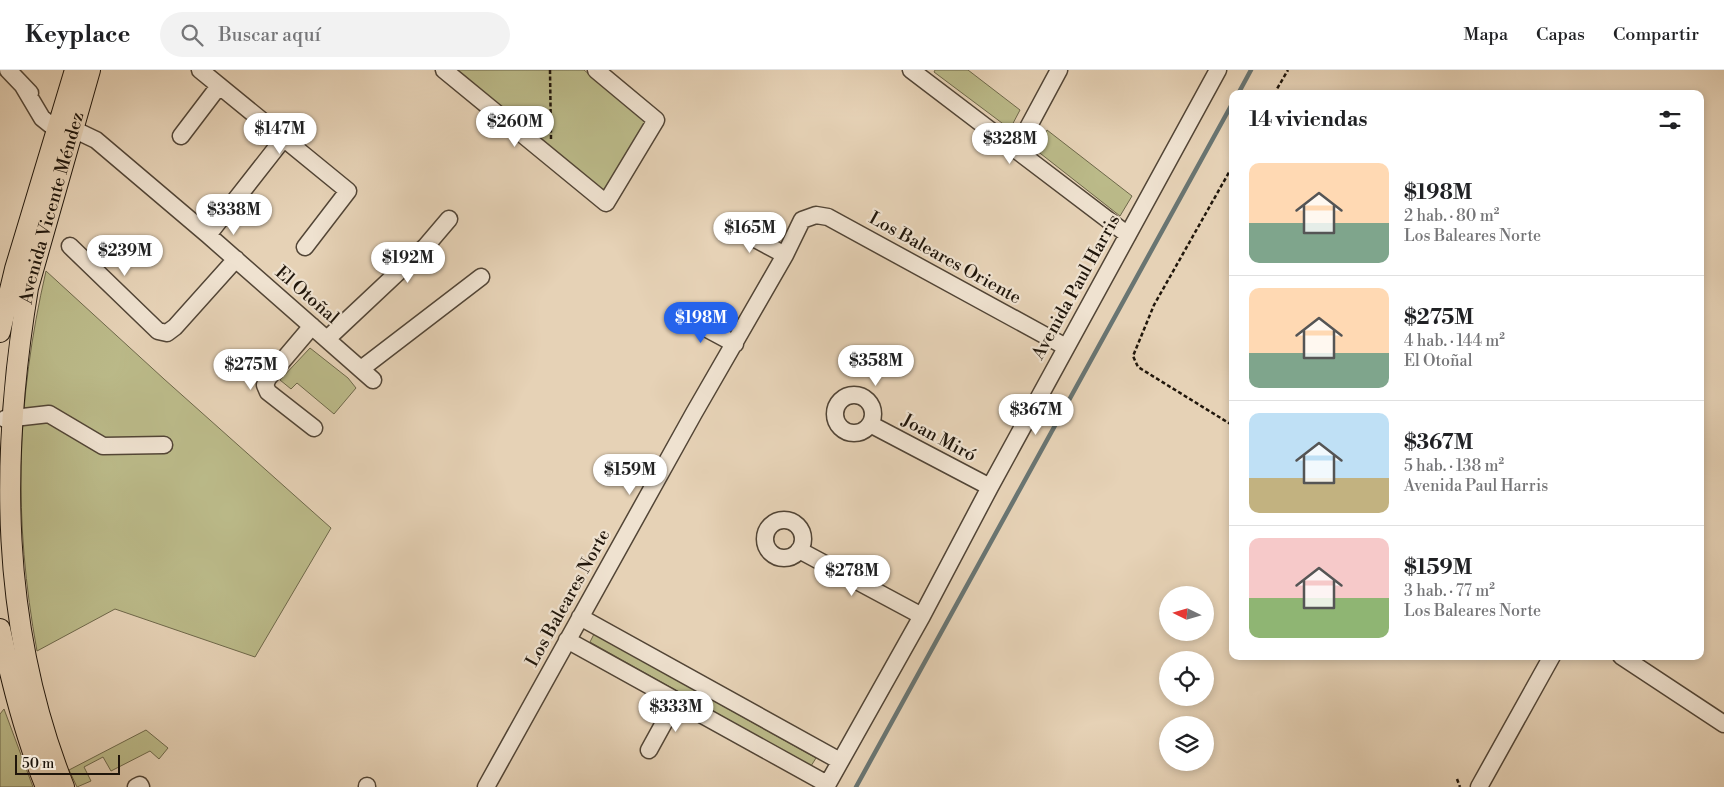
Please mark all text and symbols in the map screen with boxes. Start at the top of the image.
search box [160,12,510,57]
text: Keyplace [25,20,130,50]
icon: search [178,21,206,49]
text: Buscar aquí [218,23,321,47]
text: Mapa [1464,23,1508,46]
text: Capas [1536,23,1585,46]
text: Compartir [1613,23,1699,46]
pin: $260M [480,106,550,148]
icon: filters [1656,106,1684,134]
text: 14 viviendas [1249,107,1367,133]
street label: Avenida Vicente Méndez [14,109,89,307]
pin: $147M [245,112,315,155]
text: $260M [487,112,543,132]
text: $147M [255,119,305,139]
pin: $328M [975,122,1045,165]
text: $328M [983,129,1037,149]
text: $198M [1404,180,1472,206]
icon: home [1289,183,1349,243]
pin: $338M [199,194,269,236]
text: $338M [207,200,261,220]
text: 2 hab. · 80 m² [1404,206,1499,226]
street label: Los Baleares Oriente [865,207,1025,309]
street label: Avenida Paul Harris [1026,210,1125,364]
pin: $165M [715,212,785,254]
text: $165M [724,218,776,238]
text: Los Baleares Norte [1404,226,1541,246]
pin: $239M [90,234,160,277]
text: $239M [98,241,152,261]
pin: $192M [373,242,443,284]
text: $192M [382,248,434,268]
street label: El Otoñal [270,261,344,329]
pin: $198M [666,302,736,344]
text: $275M [1404,305,1474,331]
text: $198M [675,308,727,328]
icon: home [1289,308,1349,368]
text: 4 hab. · 144 m² [1404,331,1505,351]
pin: $358M [841,344,911,387]
pin: $275M [216,348,286,391]
text: $358M [849,351,903,371]
text: El Otoñal [1404,351,1472,371]
text: $275M [224,355,278,375]
pin: $367M [1001,394,1071,436]
text: $367M [1010,400,1062,420]
street label: Joan Miró [897,408,980,467]
text: $367M [1404,430,1473,456]
icon: home [1289,433,1349,493]
pin: $159M [595,454,665,496]
text: 5 hab. · 138 m² [1404,456,1504,476]
text: $159M [604,460,656,480]
text: Avenida Paul Harris [1404,476,1548,496]
street label: Los Baleares Norte [521,525,615,671]
pin: $278M [817,554,887,597]
text: $159M [1404,555,1472,581]
icon: home [1289,558,1349,618]
text: $278M [825,561,879,581]
text: 3 hab. · 77 m² [1404,581,1495,601]
north arrow [1159,586,1214,641]
map controls [1159,586,1214,771]
text: Los Baleares Norte [1404,601,1541,621]
button: locate [1159,651,1214,706]
pin: $333M [641,690,711,733]
text: $333M [649,697,703,717]
button: layers [1159,716,1214,771]
scale bar [15,752,120,775]
text: 50 m [22,755,54,773]

